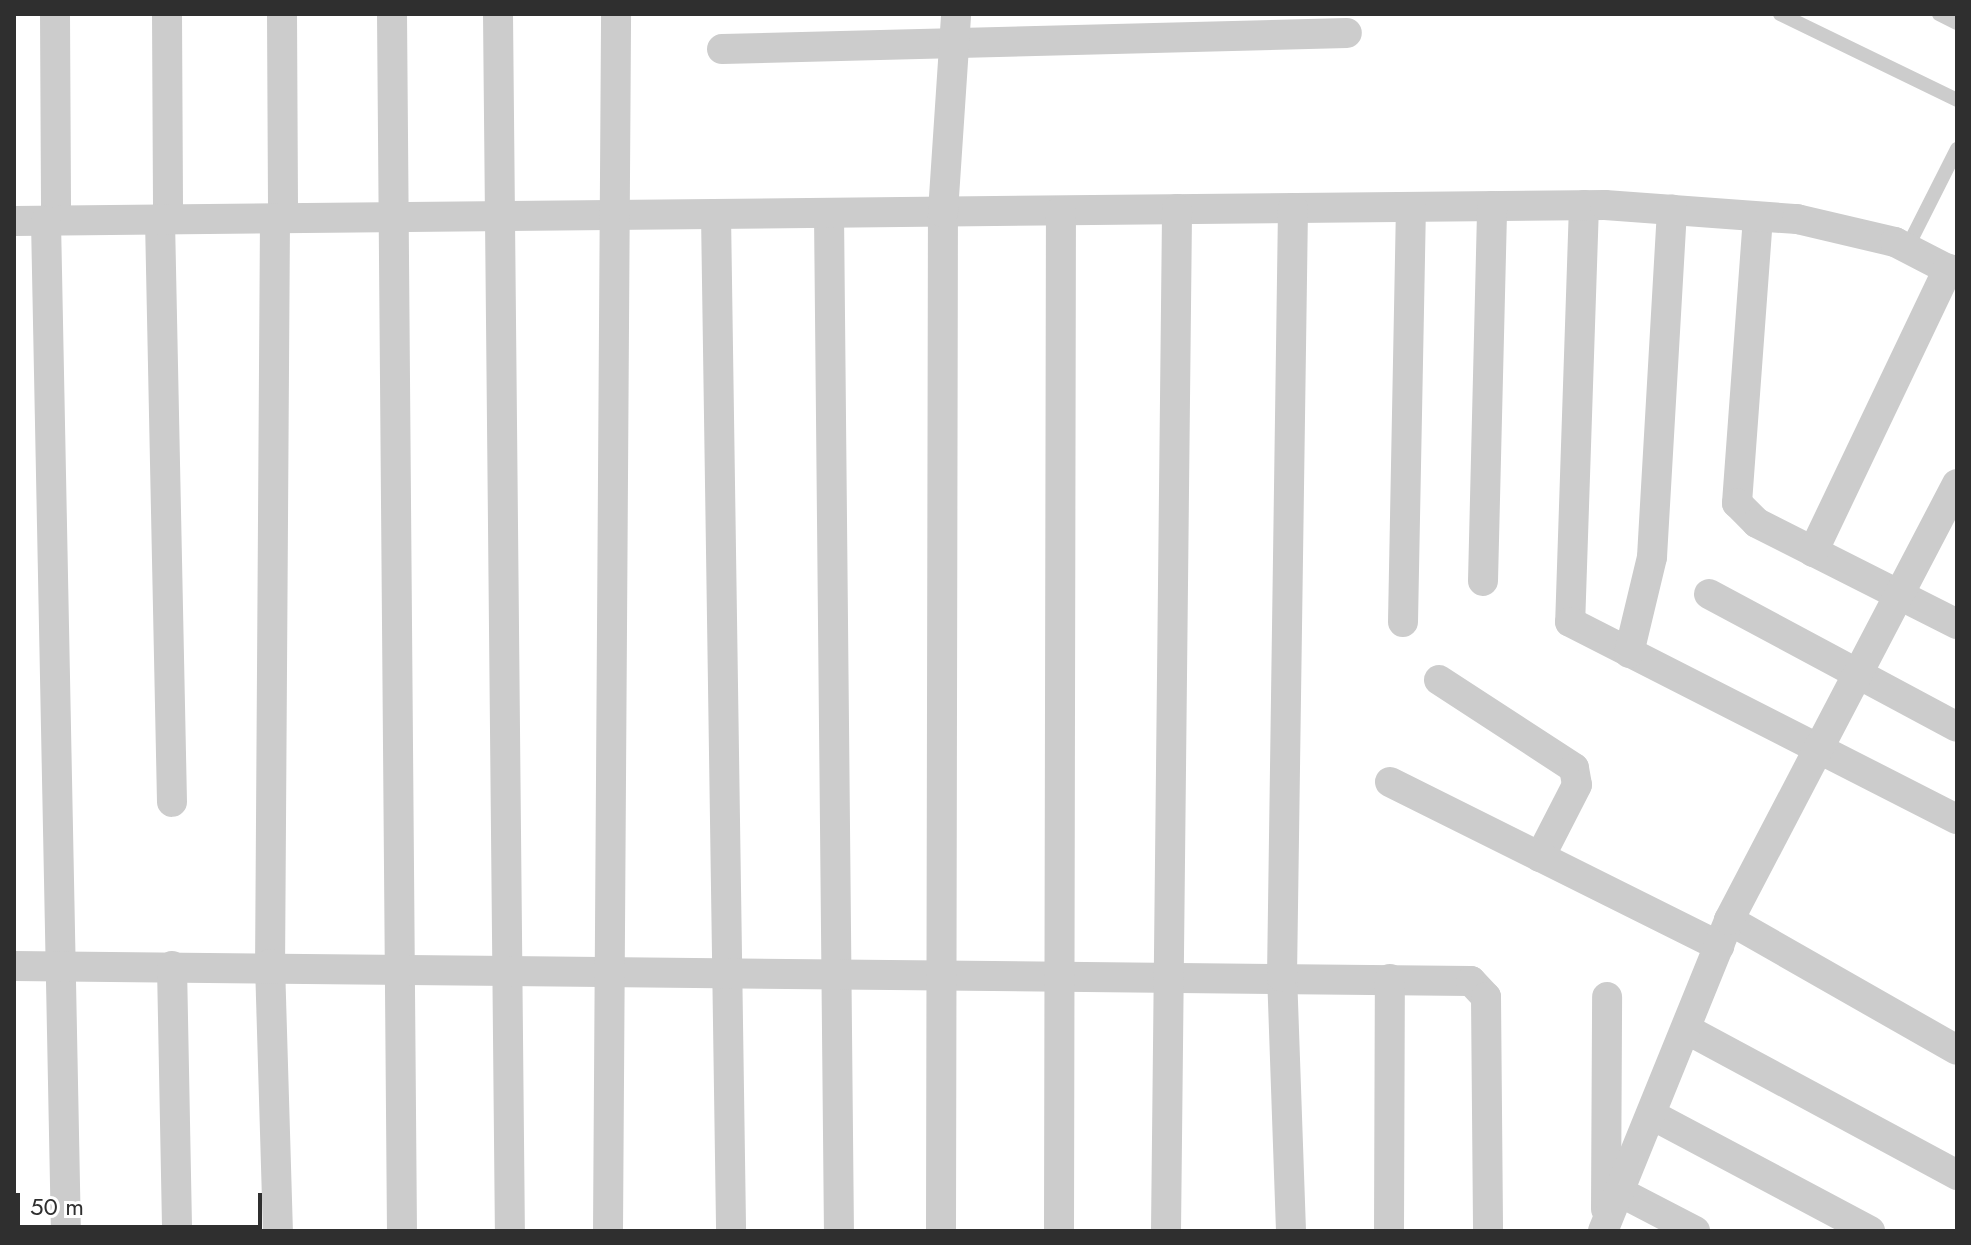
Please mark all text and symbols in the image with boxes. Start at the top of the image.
scale bar [20,1177,266,1227]
text: 50 m [30,1189,84,1224]

